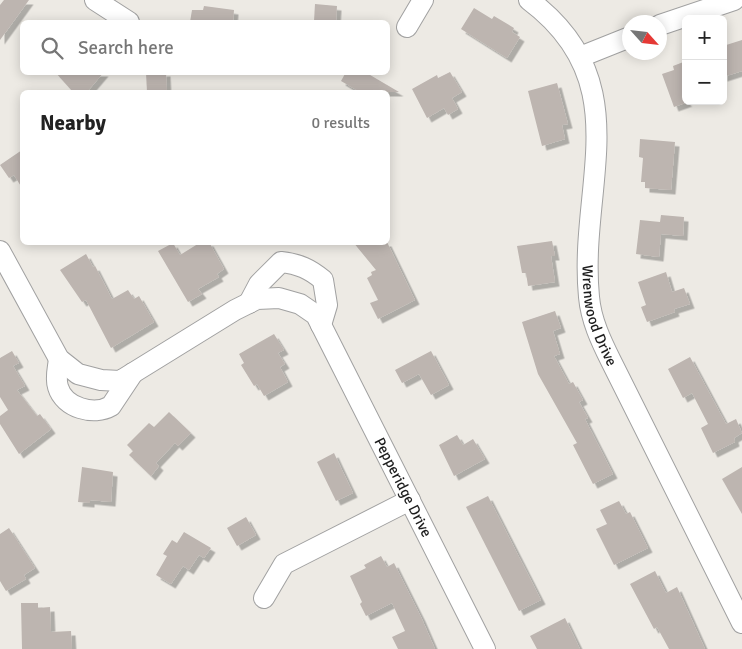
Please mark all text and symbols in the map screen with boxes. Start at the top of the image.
north arrow [622,15,667,60]
map controls [682,15,727,105]
button: + [682,15,727,60]
search box [20,20,390,75]
icon: search [38,34,66,62]
text: Search here [78,36,174,60]
button: − [682,60,727,105]
text: Nearby [40,110,106,136]
text: 0 results [311,113,370,133]
street label: Wrenwood Drive [579,265,621,369]
street label: Pepperidge Drive [370,434,436,540]

